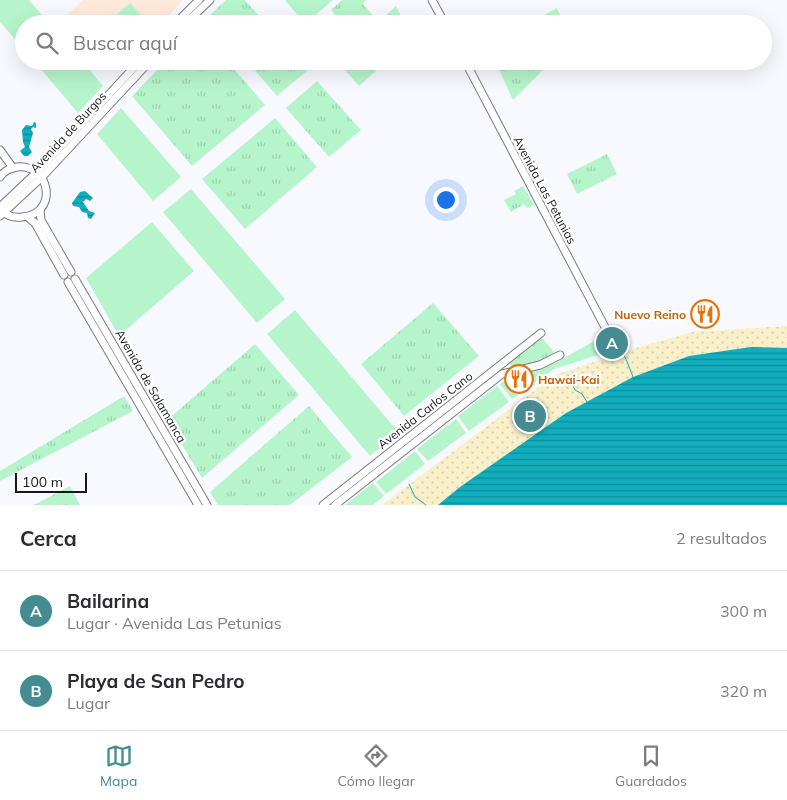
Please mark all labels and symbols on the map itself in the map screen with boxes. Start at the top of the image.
street label: Avenida de Burgos [27,88,109,176]
street label: Avenida Las Petunias [510,134,580,246]
your location [433,187,459,213]
restaurant icon: Nuevo Reino [690,299,720,329]
place label: Nuevo Reino [614,307,686,322]
pin: A [596,324,628,362]
street label: Avenida de Salamanca [112,327,190,445]
restaurant icon: Hawai-Kai [504,364,534,394]
street label: Avenida Carlos Cano [375,368,476,452]
place label: Hawai-Kai [538,372,600,387]
pin: B [514,397,546,435]
scale bar [15,470,88,493]

